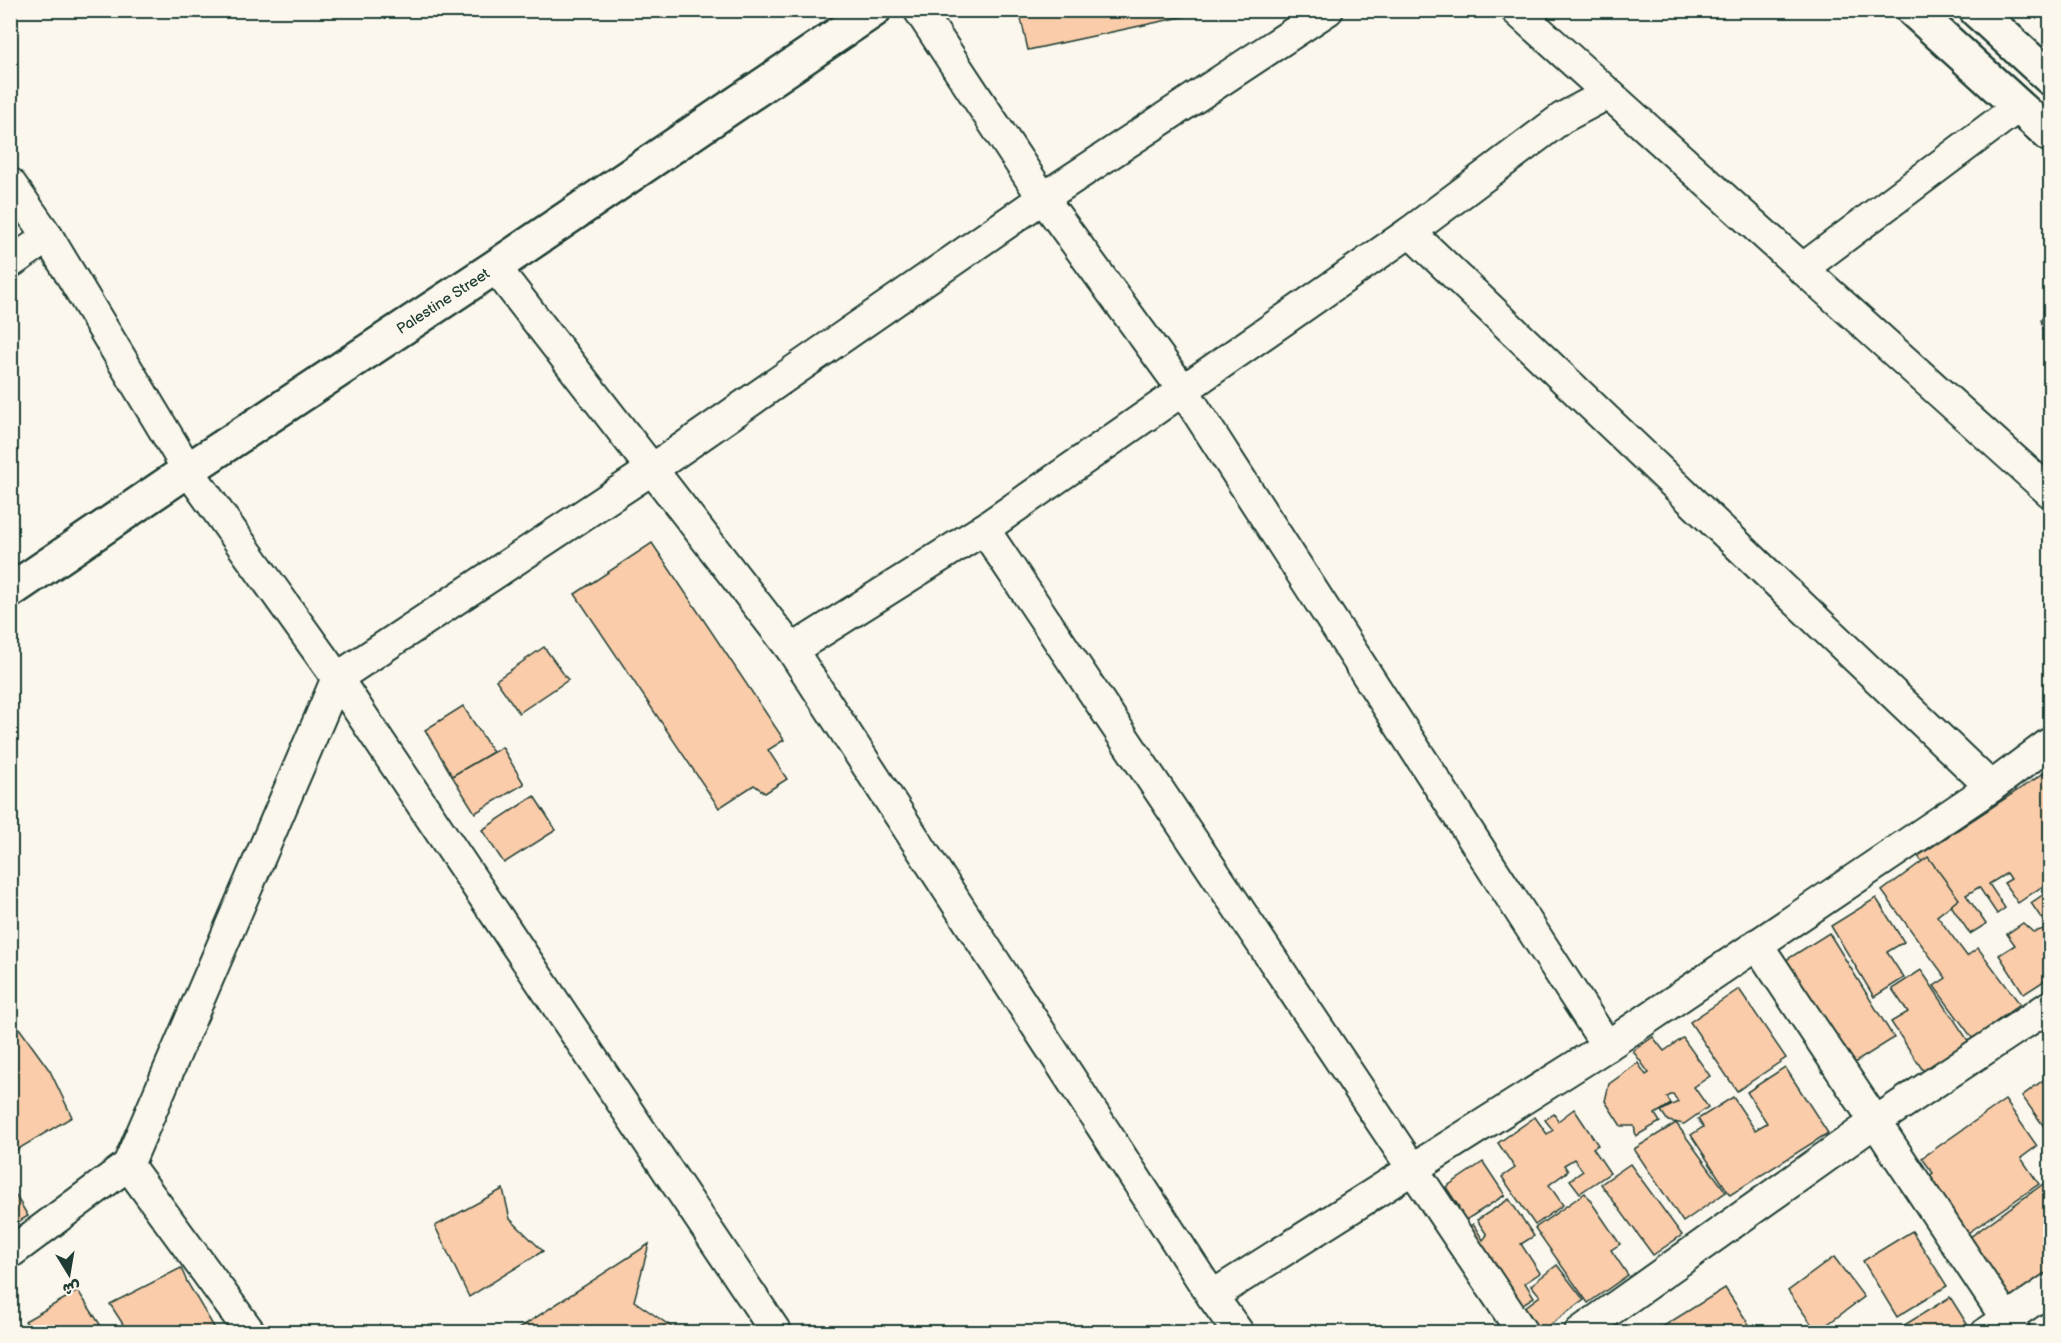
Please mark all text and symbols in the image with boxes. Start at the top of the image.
street label: Palestine Street [393,264,494,339]
north arrow [39,1244,99,1304]
text: ش [61,1276,82,1298]

